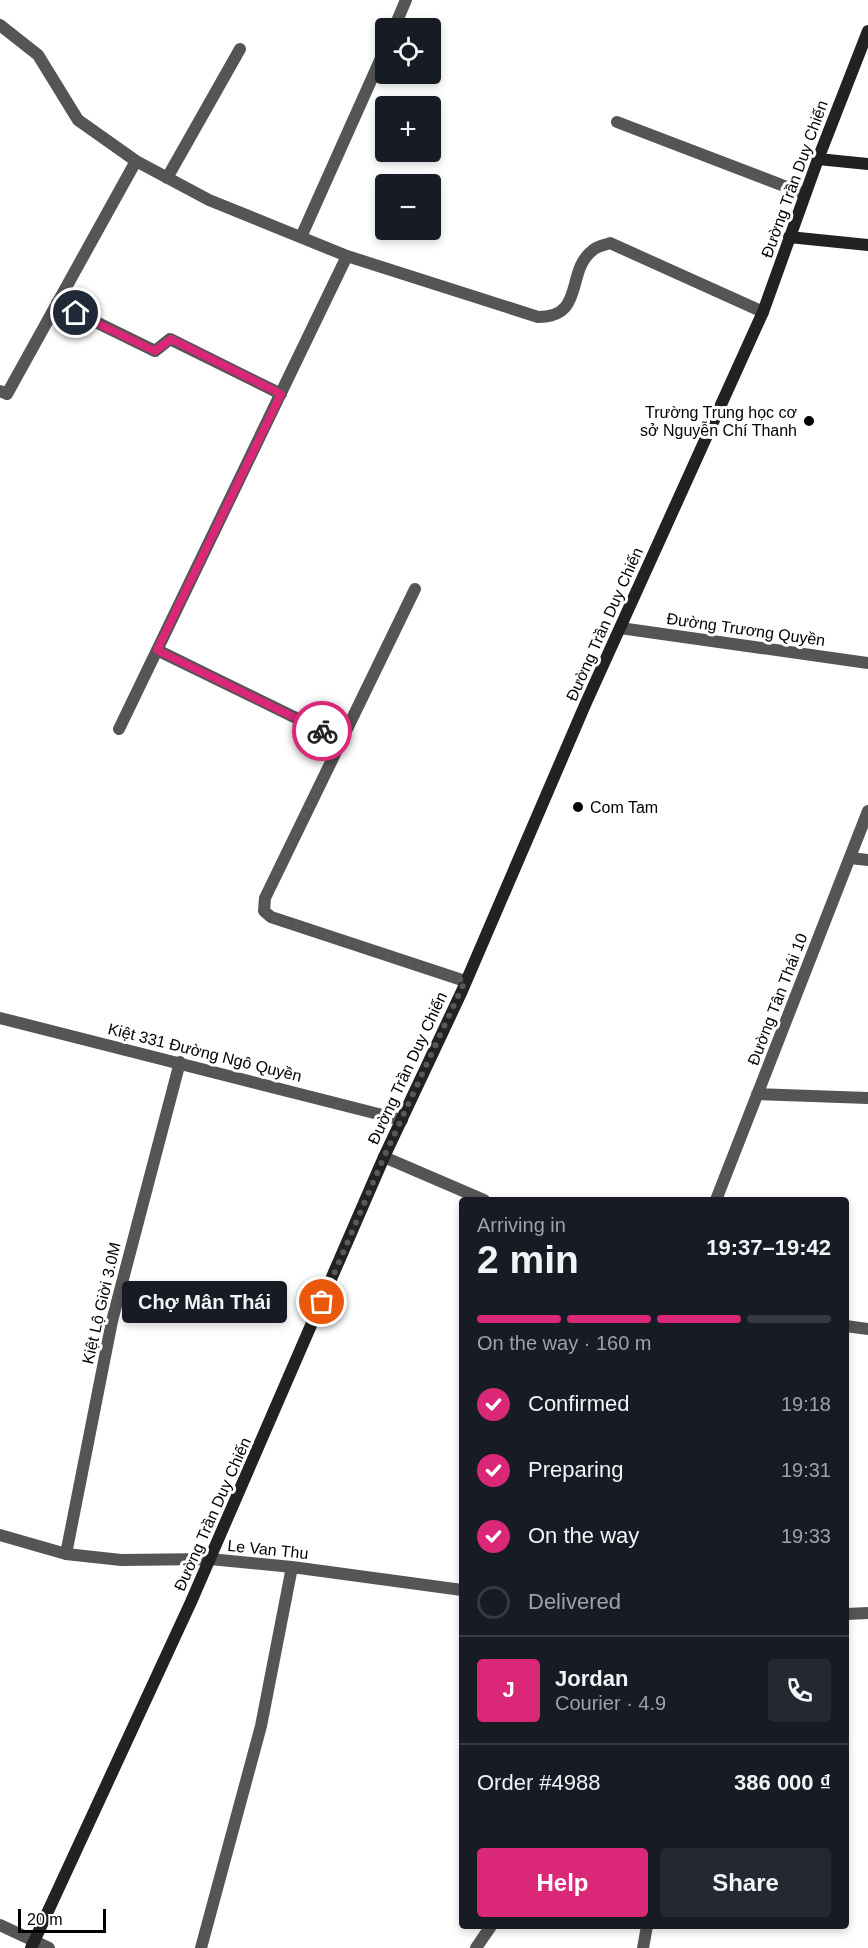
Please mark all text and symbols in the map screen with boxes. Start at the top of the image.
map controls [375,18,441,240]
button: locate [375,18,441,84]
button: + [375,96,441,162]
street label: Đường Trần Duy Chiến [758,98,831,260]
button: − [375,174,441,240]
pin [50,287,101,338]
icon: home [59,296,92,329]
place label: Trường Trung học cơ sở Nguyễn Chí Thanh [640,404,798,439]
marker: Trường Trung học cơ sở Nguyễn Chí Thanh [802,414,816,428]
street label: Đường Trần Duy Chiến [563,545,646,704]
street label: Đường Trương Quyền [666,610,826,649]
courier [292,701,352,761]
icon: bike [306,715,339,748]
place label: Com Tam [590,799,658,816]
marker: Com Tam [571,800,585,814]
street label: Đường Tân Thái 10 [744,931,810,1067]
street label: Đường Trần Duy Chiến [365,989,450,1147]
street label: Kiệt 331 Đường Ngô Quyền [106,1020,304,1085]
text: Arriving in [477,1214,566,1236]
text: 19:37–19:42 [706,1235,831,1260]
text: 2 min [477,1238,579,1281]
street label: Kiệt Lộ Giời 3.0M [79,1241,124,1366]
pin [296,1276,347,1327]
callout: Chợ Mân Thái [121,1281,286,1323]
icon: bag [305,1285,338,1318]
text: Chợ Mân Thái [138,1291,271,1313]
text: On the way · 160 m [477,1332,652,1354]
icon: check [477,1388,510,1421]
text: Confirmed [528,1391,629,1416]
text: 19:18 [781,1393,831,1415]
street label: Đường Trần Duy Chiến [171,1435,254,1594]
icon: check [477,1454,510,1487]
text: Preparing [528,1457,623,1482]
text: 19:31 [781,1459,831,1481]
icon: check [477,1520,510,1553]
text: On the way [528,1523,639,1548]
text: 19:33 [781,1525,831,1547]
street label: Le Van Thu [227,1537,309,1562]
text: Delivered [528,1589,621,1614]
button: phone [768,1659,831,1722]
text: Jordan [555,1666,628,1691]
text: J [502,1677,515,1702]
text: Courier · 4.9 [555,1692,666,1714]
text: Order #4988 [477,1770,601,1795]
text: 386 000 ₫ [734,1770,831,1795]
button: Help [477,1848,648,1917]
button: Share [660,1848,831,1917]
scale bar [18,1906,106,1934]
text: 20 m [27,1911,63,1928]

